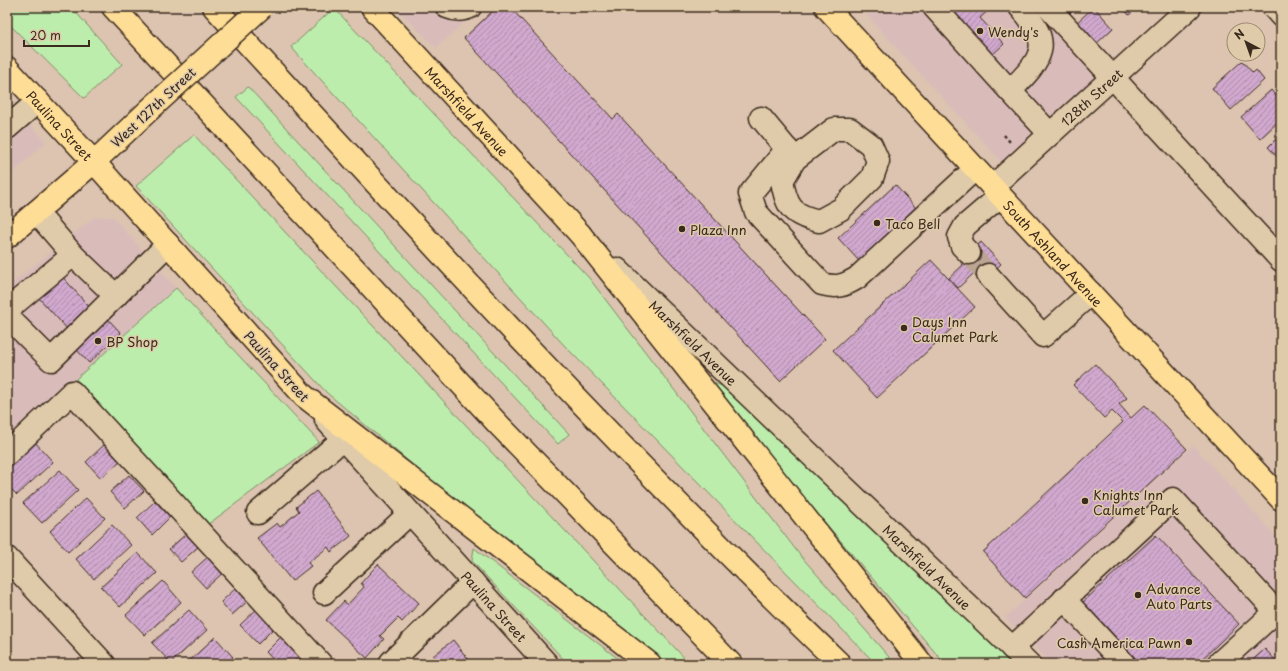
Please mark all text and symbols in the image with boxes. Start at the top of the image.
scale bar [24,22,89,48]
place label: Wendy's [988,22,1039,41]
north arrow [1226,22,1266,62]
text: N [1230,25,1248,43]
text: 20 m [30,26,61,44]
marker: Wendy's [975,26,985,36]
street label: Marshfield Avenue [421,62,513,160]
street label: West 127th Street [106,63,200,151]
street label: 128th Street [1056,64,1126,130]
street label: Paulina Street [23,86,97,164]
street label: South Ashland Avenue [999,196,1108,310]
place label: Taco Bell [885,214,940,233]
marker: Taco Bell [872,218,882,228]
place label: Plaza Inn [690,220,747,239]
marker: Plaza Inn [677,224,687,234]
street label: Marshfield Avenue [645,296,742,389]
place label: Days Inn Calumet Park [912,312,998,346]
marker: Days Inn Calumet Park [899,323,909,333]
street label: Paulina Street [240,326,314,406]
place label: BP Shop [106,332,158,351]
marker: BP Shop [93,336,103,346]
place label: Knights Inn Calumet Park [1093,485,1179,519]
marker: Knights Inn Calumet Park [1080,496,1090,506]
street label: Marshfield Avenue [879,520,976,613]
street label: Paulina Street [457,567,532,646]
place label: Advance Auto Parts [1146,579,1212,613]
marker: Advance Auto Parts [1133,590,1143,600]
place label: Cash America Pawn [1057,633,1181,652]
marker: Cash America Pawn [1184,637,1194,647]

